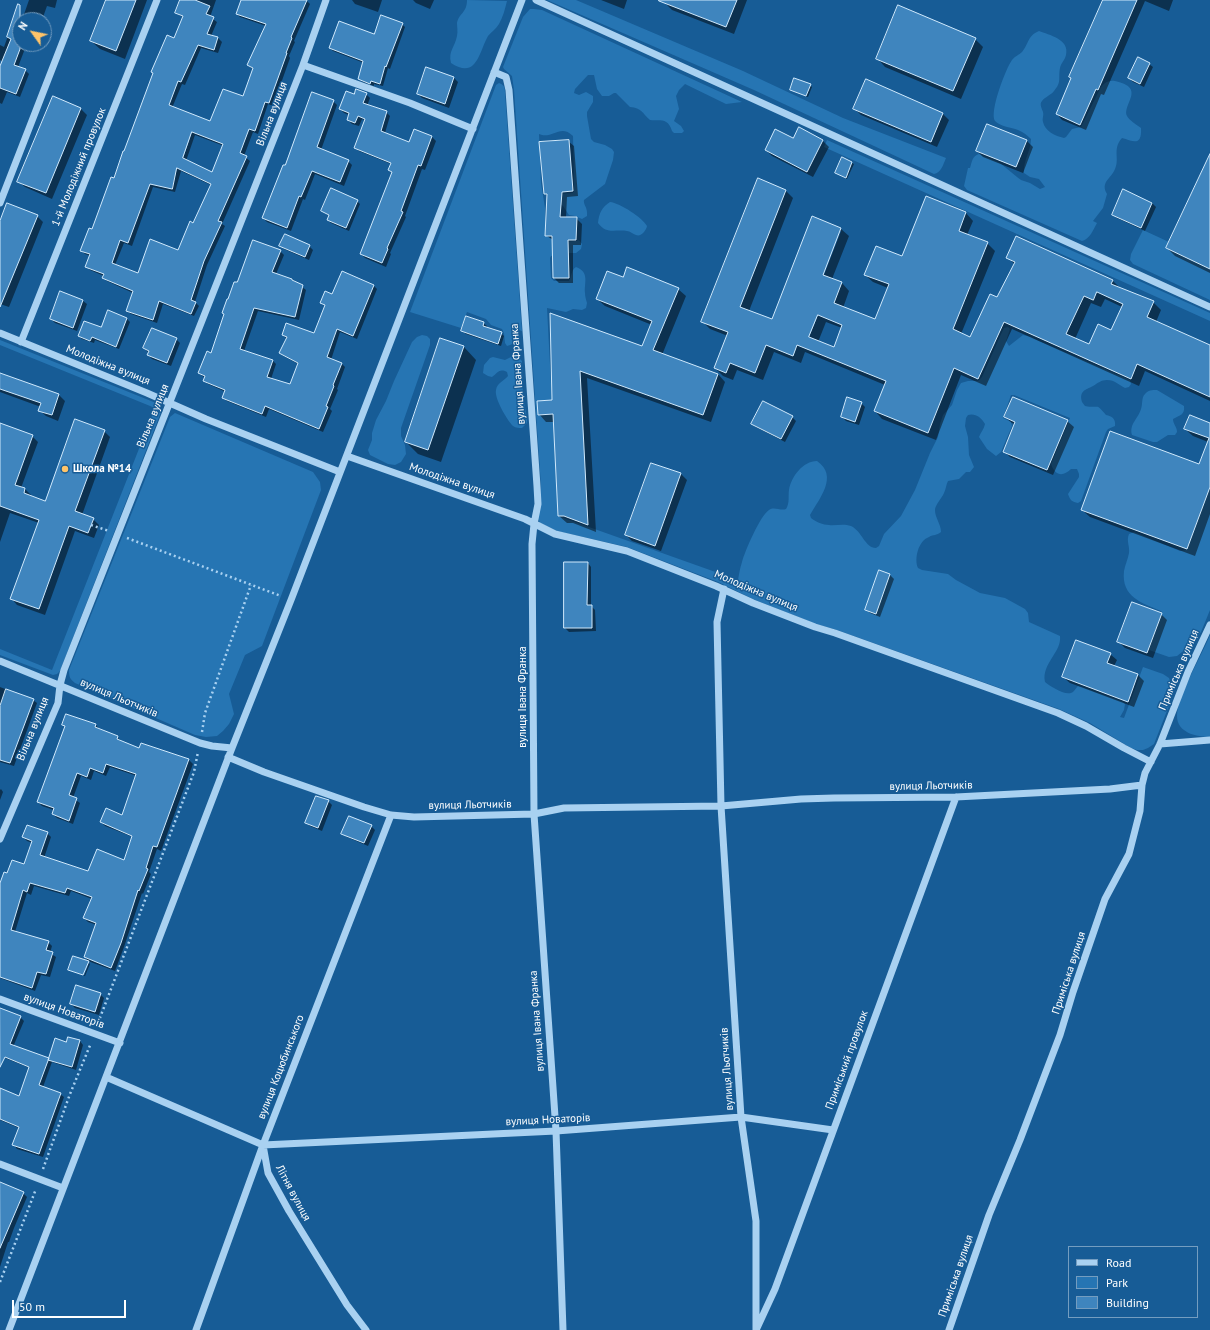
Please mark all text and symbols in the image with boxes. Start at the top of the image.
north arrow [12,12,52,52]
text: N [15,19,31,33]
street label: Вільна вулиця [254,80,290,148]
street label: 1-й Молодіжний провулок [49,106,109,228]
street label: вулиця Івана Франка [508,323,528,425]
street label: Молодіжна вулиця [64,342,152,388]
street label: Вільна вулиця [134,382,172,450]
street label: Молодіжна вулиця [407,460,497,502]
place label: Школа №14 [73,462,131,476]
marker: Школа №14 [60,464,70,474]
street label: Молодіжна вулиця [712,567,800,615]
street label: Приміська вулиця [1156,628,1202,712]
street label: вулиця Івана Франка [516,646,530,748]
street label: вулиця Льотчиків [78,676,160,720]
street label: Вільна вулиця [14,695,52,763]
street label: вулиця Льотчиків [889,779,973,793]
street label: вулиця Льотчиків [428,798,512,812]
street label: Приміська вулиця [1049,930,1089,1016]
street label: вулиця Івана Франка [527,970,547,1072]
street label: вулиця Новаторів [22,990,106,1032]
street label: Приміський провулок [823,1009,871,1111]
street label: вулиця Коцюбинського [255,1013,307,1121]
street label: вулиця Льотчиків [718,1027,736,1111]
street label: вулиця Новаторів [505,1111,591,1129]
street label: Літня вулиця [273,1163,313,1223]
street label: Приміська вулиця [936,1233,976,1319]
legend [1068,1246,1198,1318]
text: Road [1106,1255,1131,1270]
text: Park [1106,1275,1128,1290]
scale bar [14,1292,128,1318]
text: Building [1106,1295,1149,1310]
text: 50 m [19,1299,45,1314]

